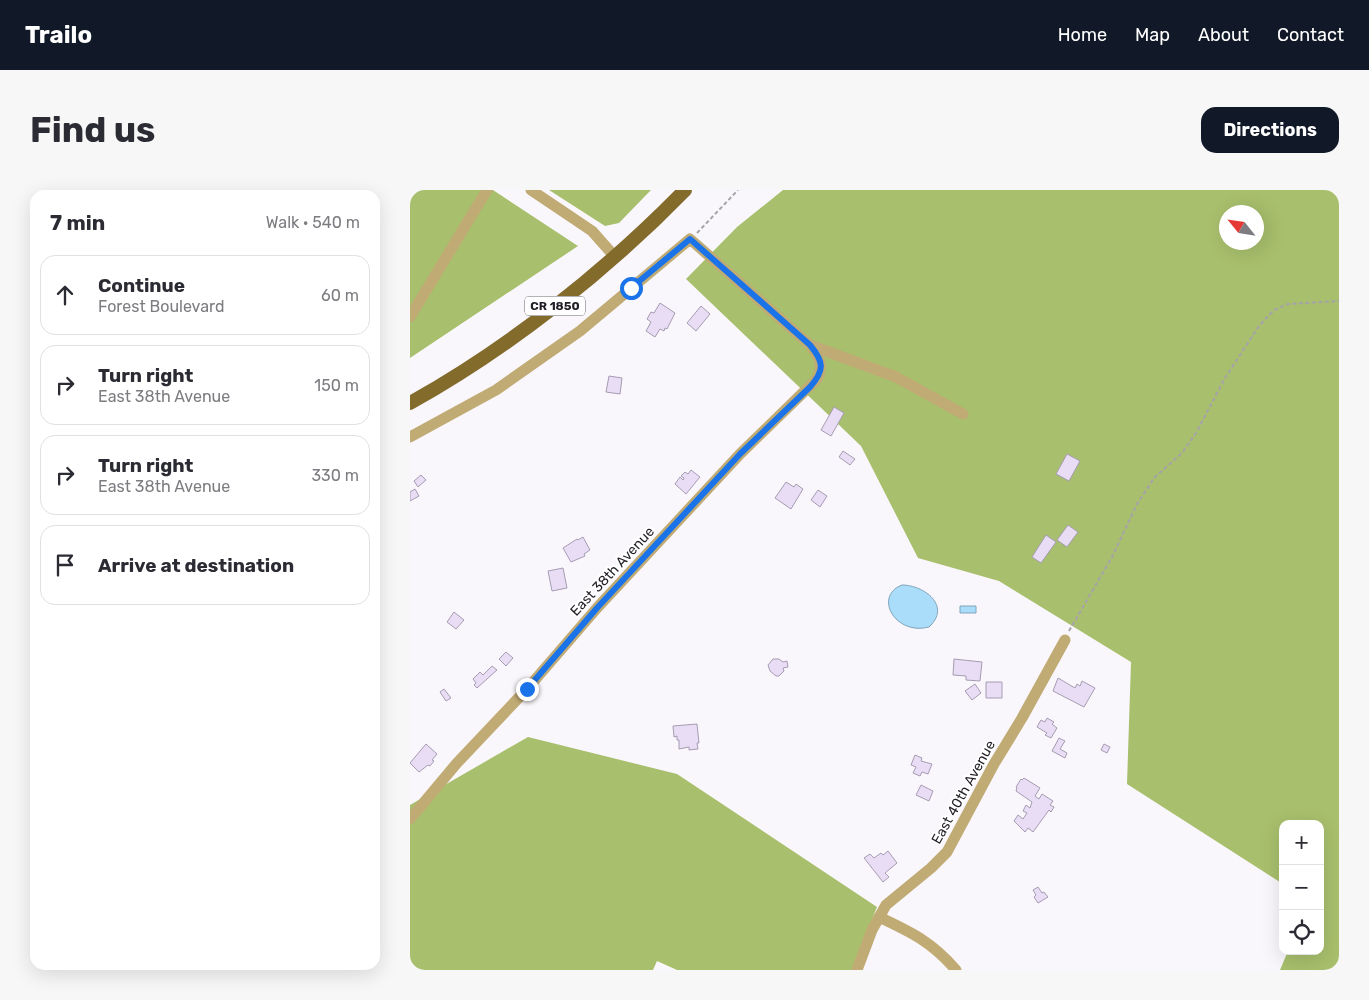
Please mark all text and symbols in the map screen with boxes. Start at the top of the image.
text: Trailo [25,21,92,49]
text: Home [1058,24,1107,46]
text: Map [1135,24,1170,46]
text: About [1198,24,1249,46]
text: Contact [1277,24,1344,46]
button: Directions [1201,107,1339,153]
text: Find us [30,109,155,151]
north arrow [1219,205,1264,250]
text: 7 min [50,210,105,235]
text: Walk · 540 m [266,213,360,232]
text: Continue [98,274,185,297]
route start [620,277,643,300]
icon: ahead [51,281,79,309]
text: 60 m [321,286,359,305]
road number: CR 1850 [525,296,585,315]
text: Forest Boulevard [98,297,224,316]
text: Turn right [98,364,193,387]
icon: right [51,371,79,399]
text: 150 m [314,376,359,395]
text: East 38th Avenue [98,387,230,406]
text: Turn right [98,454,193,477]
icon: right [51,461,79,489]
text: 330 m [311,466,359,485]
text: East 38th Avenue [98,477,230,496]
street label: East 38th Avenue [567,523,658,619]
icon: arrive [51,551,79,579]
text: Arrive at destination [98,554,294,577]
route end [516,678,539,701]
street label: East 40th Avenue [928,737,999,847]
map controls [1279,820,1324,955]
button: + [1279,820,1324,865]
button: − [1279,865,1324,910]
button: locate [1279,910,1324,955]

